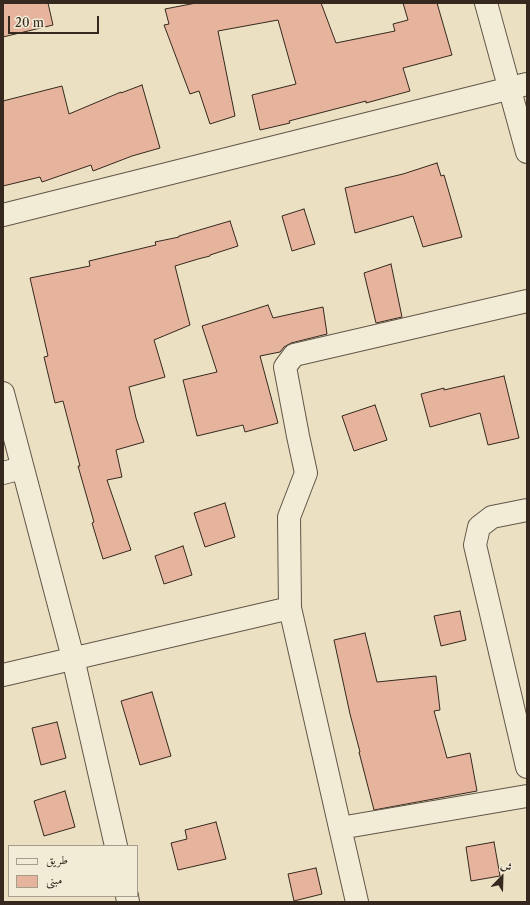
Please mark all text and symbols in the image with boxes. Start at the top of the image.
scale bar [10,8,101,34]
text: 20 m [15,15,44,30]
legend [8,845,138,897]
text: طريق [46,852,68,867]
north arrow [482,857,522,897]
text: ش [499,857,514,875]
text: مبنى [46,872,62,887]

